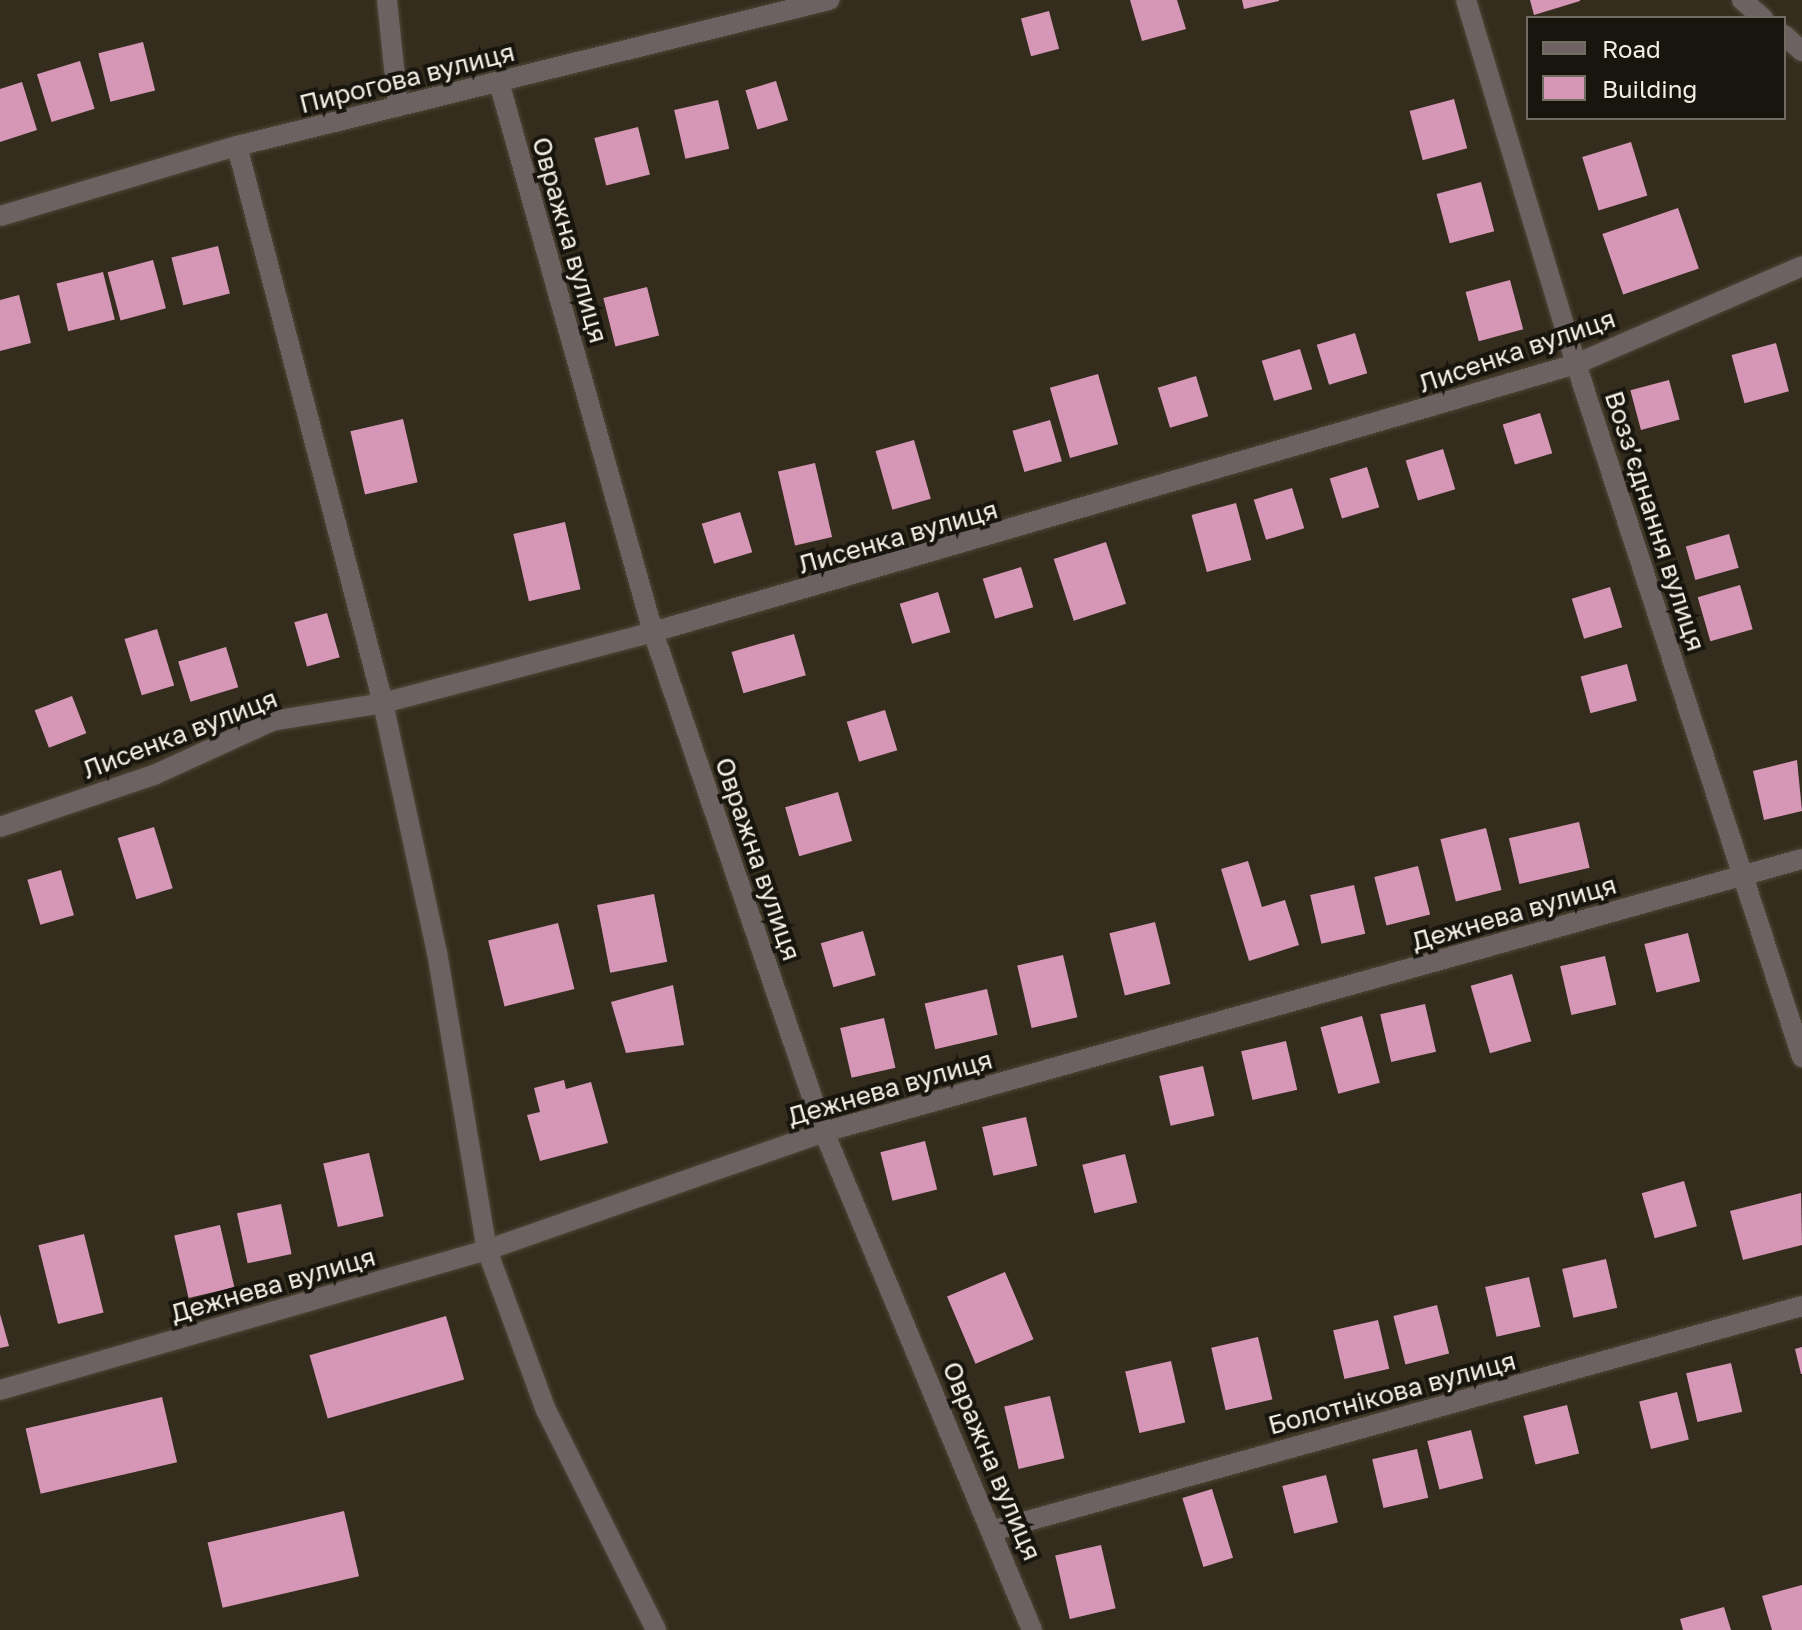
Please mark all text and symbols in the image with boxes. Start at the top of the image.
legend [1526,16,1786,120]
text: Road [1602,34,1661,63]
street label: Пирогова вулиця [296,36,518,120]
text: Building [1602,74,1697,103]
street label: Овражна вулиця [526,133,614,347]
street label: Лисенка вулиця [1415,303,1619,399]
street label: Возз’єднання вулиця [1598,387,1712,655]
street label: Лисенка вулиця [795,494,1001,580]
street label: Лисенка вулиця [78,683,282,785]
street label: Овражна вулиця [709,753,807,965]
street label: Дежнева вулиця [1408,869,1620,957]
street label: Дежнева вулиця [784,1044,996,1132]
street label: Дежнева вулиця [167,1241,379,1329]
street label: Болотнікова вулиця [1265,1345,1519,1441]
street label: Овражна вулиця [936,1357,1048,1565]

